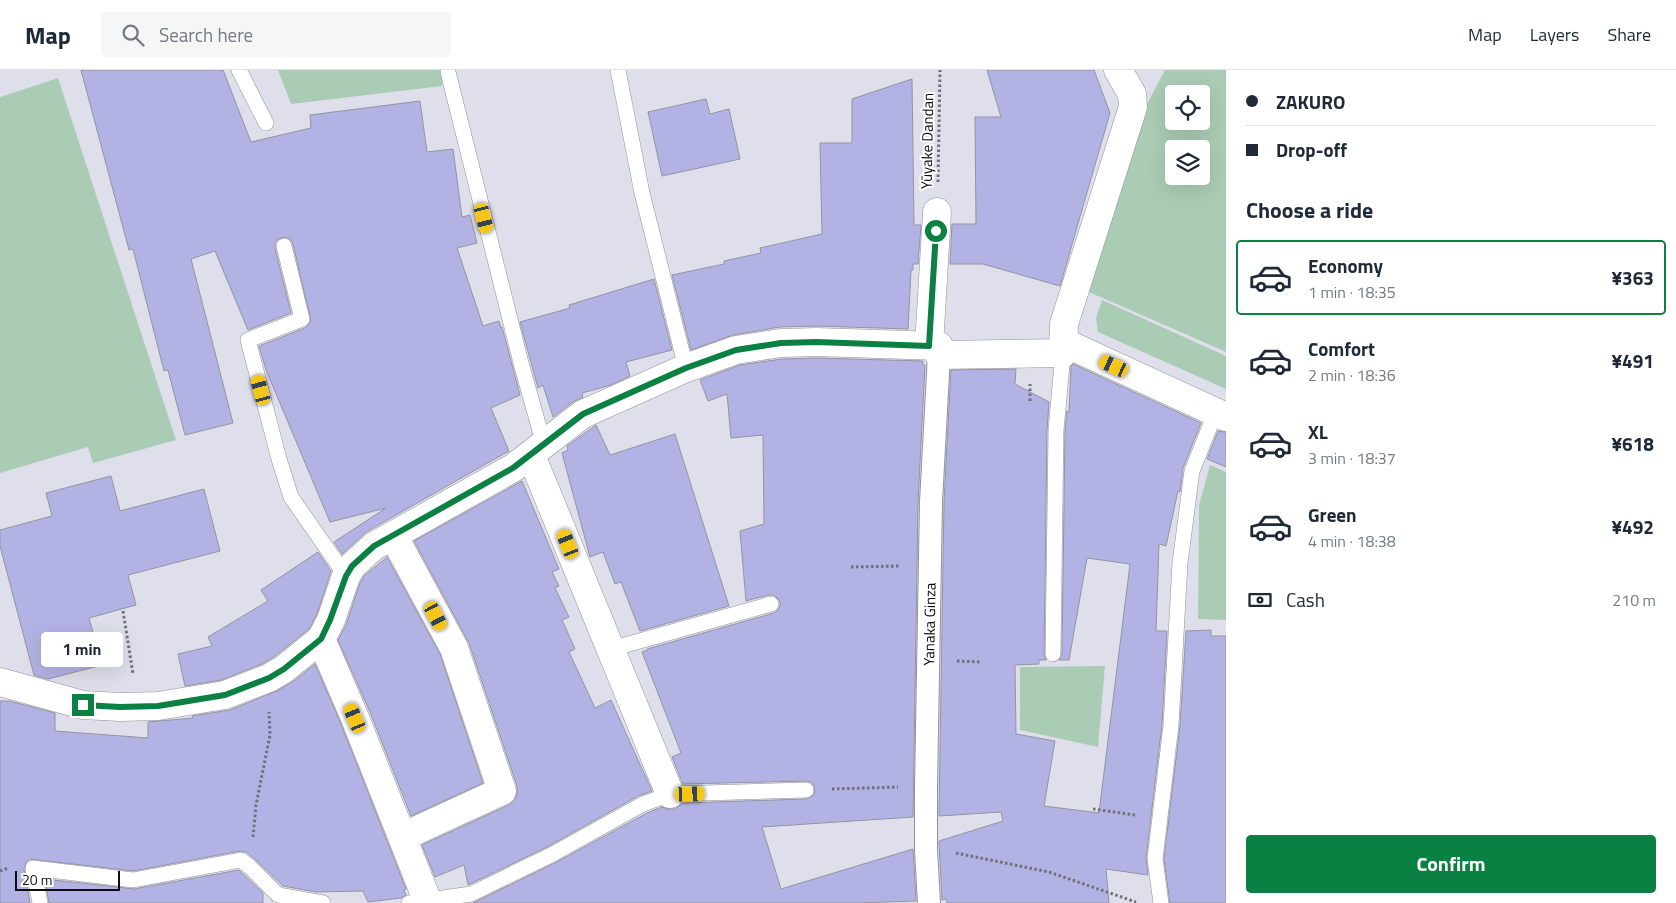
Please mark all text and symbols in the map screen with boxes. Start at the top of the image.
search box [101,12,451,57]
text: Map [25,17,71,53]
text: Search here [159,20,253,49]
icon: search [119,21,147,49]
text: Map [1468,21,1502,48]
text: Layers [1530,21,1579,48]
text: Share [1607,21,1651,48]
map controls [1165,85,1210,185]
button: locate [1165,85,1210,130]
text: ZAKURO [1276,87,1345,116]
street label: Yūyake Dandan [915,93,939,189]
text: Drop-off [1276,135,1347,164]
button: layers [1165,140,1210,185]
text: Choose a ride [1246,193,1373,227]
car [473,202,494,234]
route start [925,220,947,242]
text: Economy [1308,251,1383,280]
icon: car [1248,255,1293,300]
text: ¥363 [1611,263,1654,292]
text: 1 min · 18:35 [1308,280,1396,304]
text: Comfort [1308,334,1375,363]
icon: car [1248,338,1293,383]
text: ¥491 [1611,346,1654,375]
car [1097,353,1130,379]
text: 2 min · 18:36 [1308,363,1396,387]
car [249,374,272,406]
text: XL [1308,417,1328,446]
icon: car [1248,421,1293,466]
text: ¥618 [1611,429,1654,458]
text: 3 min · 18:37 [1308,446,1396,470]
text: Green [1308,500,1357,529]
icon: car [1248,504,1293,549]
text: ¥492 [1611,512,1654,541]
car [555,527,580,561]
text: 4 min · 18:38 [1308,529,1396,553]
street label: Yanaka Ginza [917,582,941,666]
text: Cash [1286,585,1325,614]
icon: cash [1246,586,1274,614]
text: 210 m [1612,588,1656,612]
car [422,599,449,633]
callout: 1 min [42,632,124,668]
text: 1 min [63,637,101,661]
route end [72,694,94,716]
car [342,701,367,735]
car [674,786,705,802]
button: Confirm [1246,835,1656,893]
scale bar [15,868,120,891]
text: 20 m [22,869,52,890]

